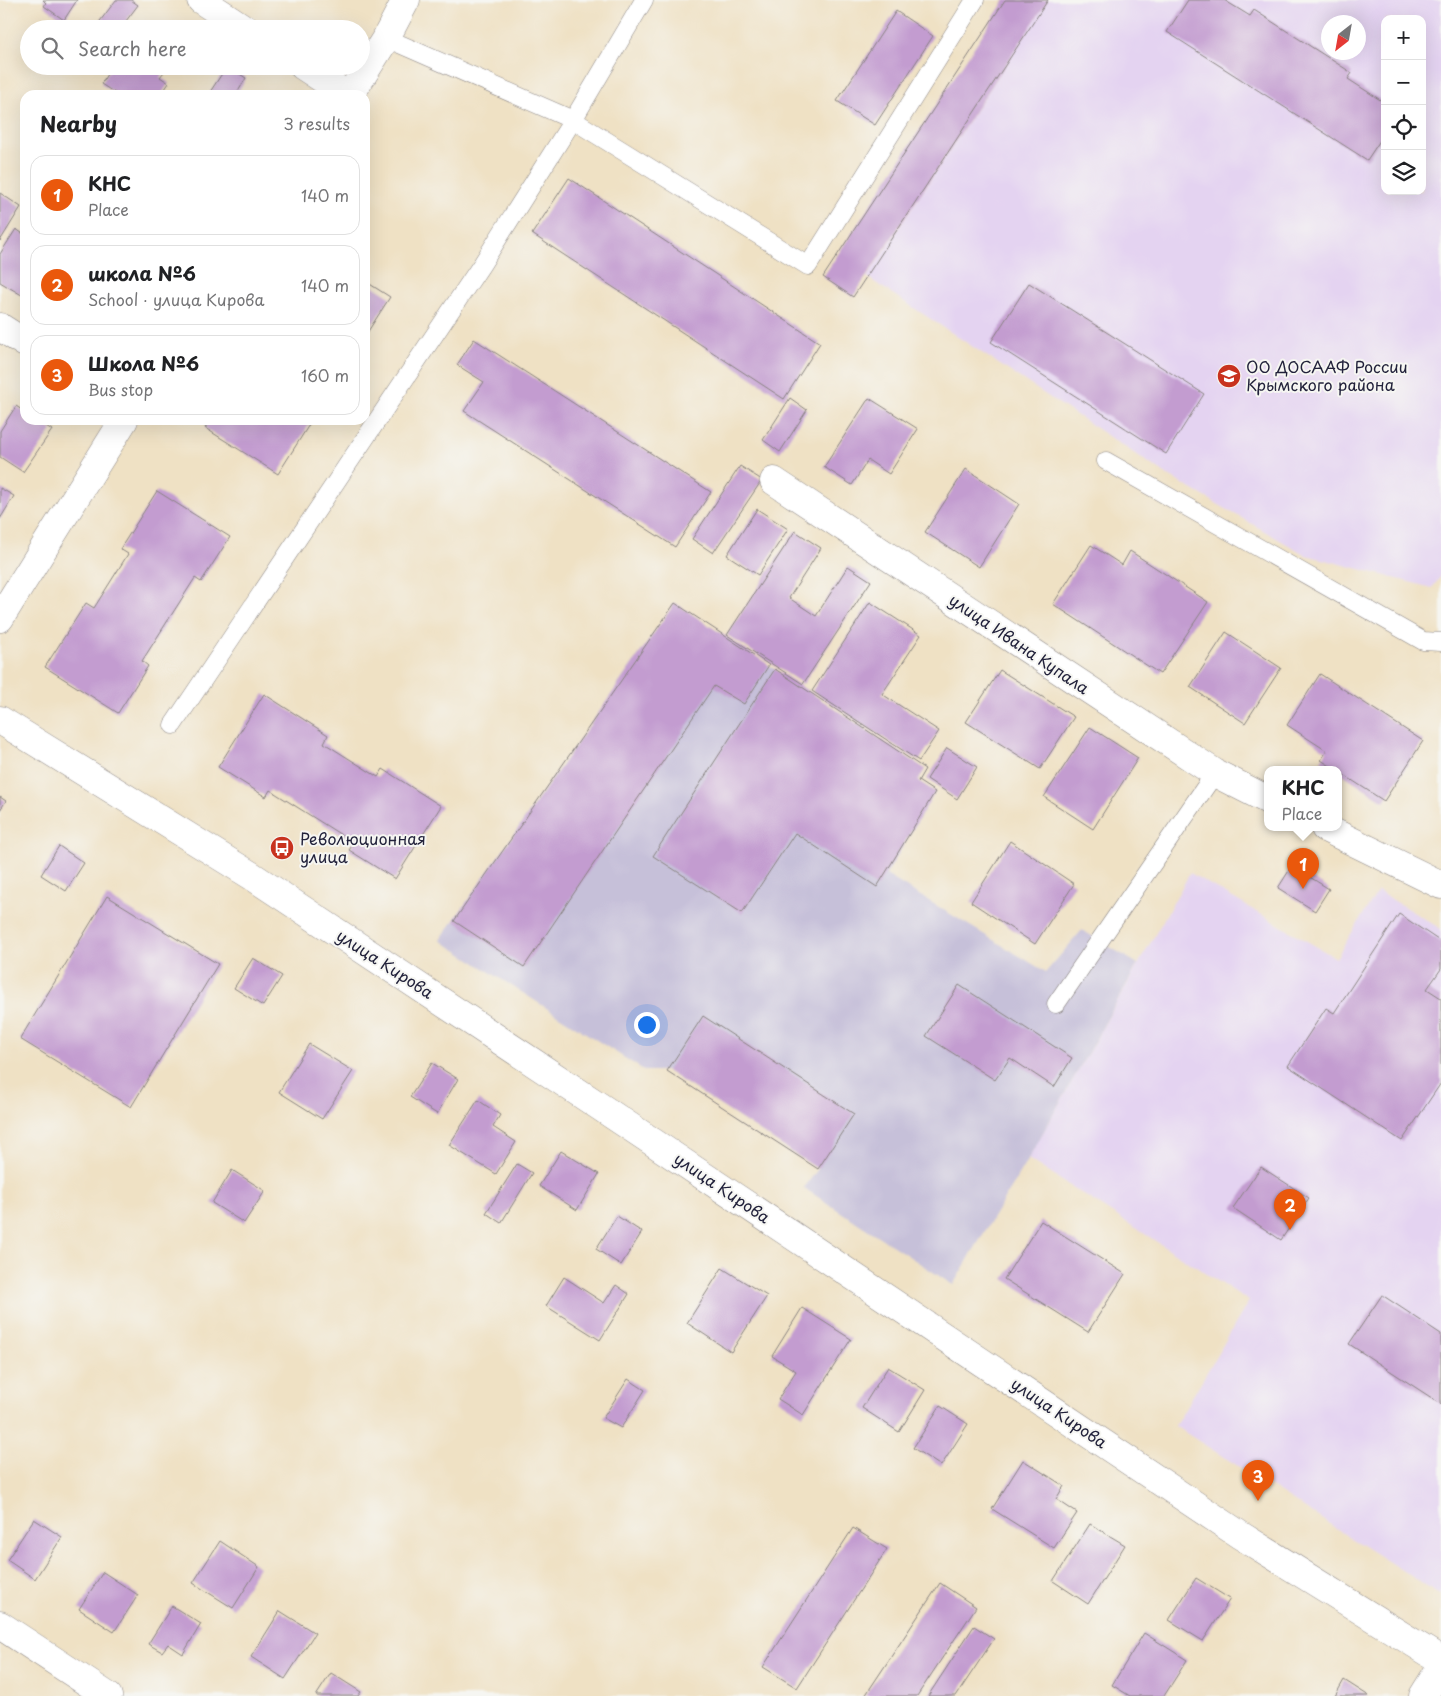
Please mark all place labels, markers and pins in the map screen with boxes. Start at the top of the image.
place label: ОО ДОСААФ России Крымского района [1246,354,1408,396]
school or university icon: ОО ДОСААФ России Крымского района [1216,363,1242,389]
place label: Революционная улица [300,826,426,868]
bus stop icon: Революционная улица [269,835,295,861]
pin: 1 [1287,848,1319,889]
pin: 2 [1274,1189,1306,1230]
pin: 3 [1242,1460,1274,1501]

